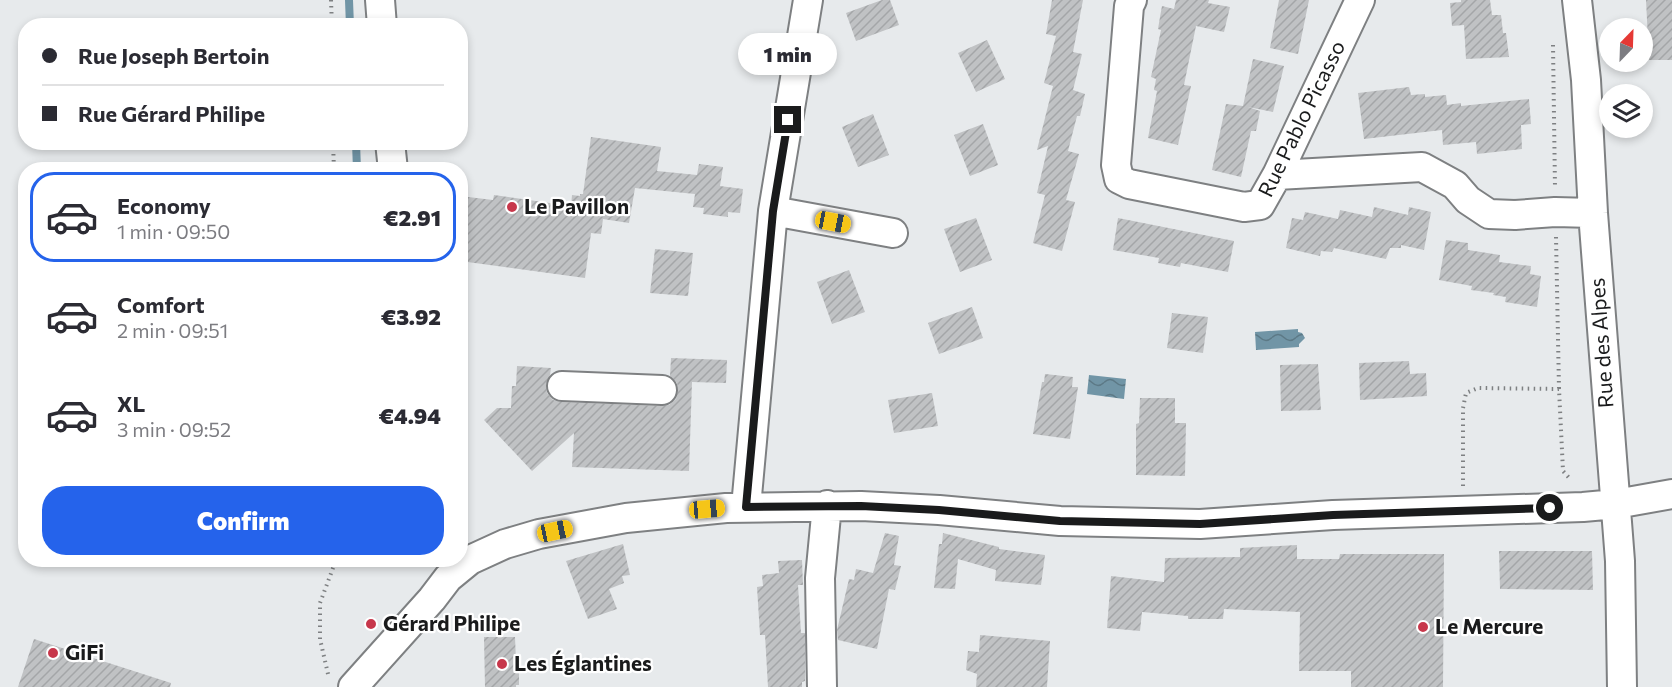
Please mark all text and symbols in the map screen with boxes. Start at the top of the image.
north arrow [1599,18,1653,72]
map controls [1599,18,1653,138]
callout: 1 min [738,33,838,75]
street label: Rue Pablo Picasso [1252,36,1349,201]
text: Rue Joseph Bertoin [78,42,269,69]
text: 1 min [763,42,812,66]
button: layers [1599,84,1653,138]
text: Rue Gérard Philipe [78,100,265,127]
route end [774,106,801,133]
icon: car [45,190,99,244]
text: Economy [117,192,211,219]
place label: Le Pavillon [524,193,629,218]
marker: Le Pavillon [505,200,519,214]
text: €2.91 [383,204,441,231]
car [814,210,852,234]
text: 1 min · 09:50 [117,219,230,243]
street label: Rue des Alpes [1583,277,1618,409]
icon: car [45,289,99,343]
text: Comfort [117,291,205,318]
text: €3.92 [381,303,441,330]
text: 2 min · 09:51 [117,318,228,342]
icon: car [45,388,99,442]
text: XL [117,390,145,417]
text: €4.94 [379,402,441,429]
text: 3 min · 09:52 [117,417,231,441]
button: Confirm [42,486,444,555]
route start [1536,494,1563,521]
car [688,498,726,520]
car [536,518,574,544]
place label: Gérard Philipe [383,610,520,635]
place label: Le Mercure [1435,613,1543,638]
marker: Gérard Philipe [364,617,378,631]
marker: Le Mercure [1416,620,1430,634]
place label: GiFi [65,639,104,664]
marker: GiFi [46,646,60,660]
place label: Les Églantines [514,650,652,675]
marker: Les Églantines [495,657,509,671]

